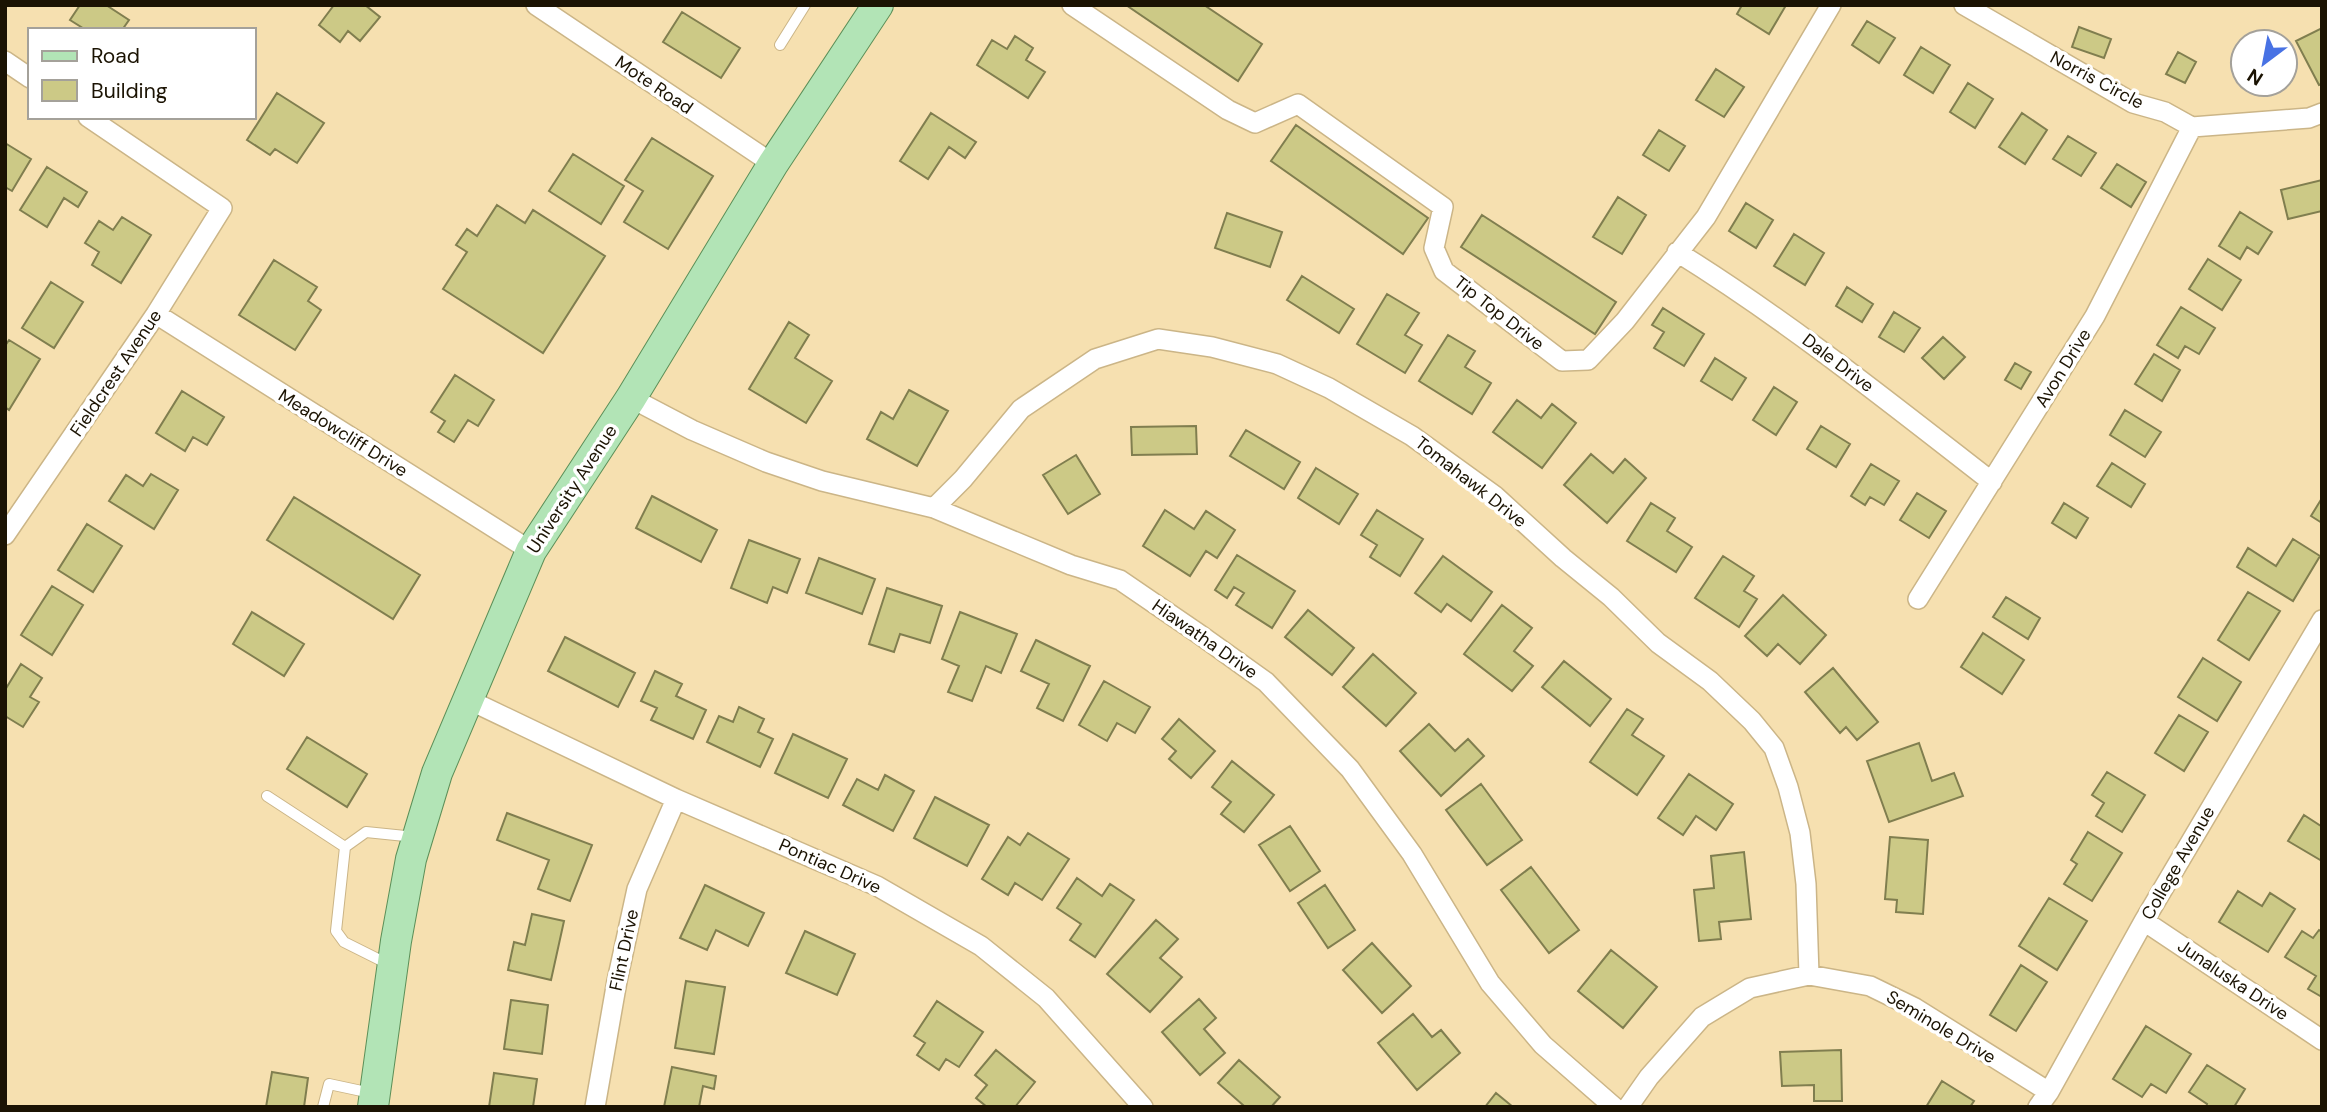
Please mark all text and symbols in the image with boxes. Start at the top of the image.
legend [28,28,256,119]
north arrow [2229,28,2299,98]
text: Road [91,42,140,70]
street label: Norris Circle [2046,45,2148,115]
street label: Mote Road [610,50,698,120]
text: N [2243,63,2268,91]
text: Building [91,77,168,105]
street label: Tip Top Drive [1449,270,1549,356]
street label: Fieldcrest Avenue [65,305,167,441]
street label: Avon Drive [2029,324,2097,412]
street label: Dale Drive [1797,328,1879,398]
street label: Meadowcliff Drive [274,383,412,483]
street label: University Avenue [521,420,623,558]
street label: Tomahawk Drive [1410,431,1532,533]
street label: Hiawatha Drive [1147,594,1263,684]
street label: College Avenue [2136,802,2220,924]
street label: Pontiac Drive [775,833,885,899]
street label: Flint Drive [604,907,644,993]
street label: Junaluska Drive [2173,934,2293,1026]
street label: Seminole Drive [1882,985,2000,1069]

